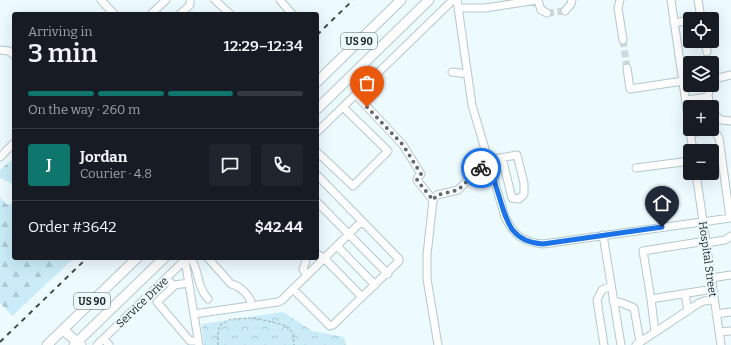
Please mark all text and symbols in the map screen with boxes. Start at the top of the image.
map controls [683,12,719,180]
button: locate [683,12,719,48]
text: Arriving in [28,24,93,39]
road number: US 90 [341,33,377,49]
text: 12:29–12:34 [224,37,303,55]
text: 3 min [28,38,97,69]
button: layers [683,56,719,92]
pin [350,66,384,107]
icon: bag [356,72,378,94]
button: + [683,100,719,136]
text: On the way · 260 m [28,102,140,117]
button: chat [209,144,251,186]
button: phone [261,144,303,186]
button: − [683,144,719,180]
text: Jordan [80,148,127,166]
courier [461,148,501,188]
text: J [46,156,52,174]
icon: bike [470,157,492,179]
text: Courier · 4.8 [80,166,152,181]
pin [645,186,679,227]
icon: home [651,192,673,214]
text: Order #3642 [28,218,116,236]
text: $42.44 [255,218,303,236]
street label: Hospital Street [696,220,719,298]
street label: Service Drive [114,274,171,330]
road number: US 90 [74,293,110,309]

